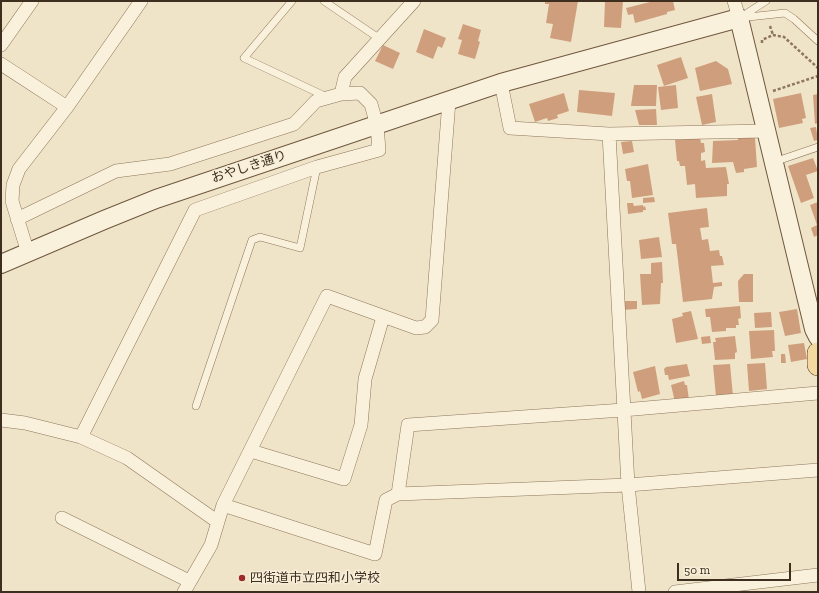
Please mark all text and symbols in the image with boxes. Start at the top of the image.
street label: おやしき通り [209,148,289,186]
scale bar [679,555,793,581]
text: 50 m [684,563,710,577]
place label: 四街道市立四和小学校 [250,570,380,586]
marker: 四街道市立四和小学校 [237,573,247,583]

